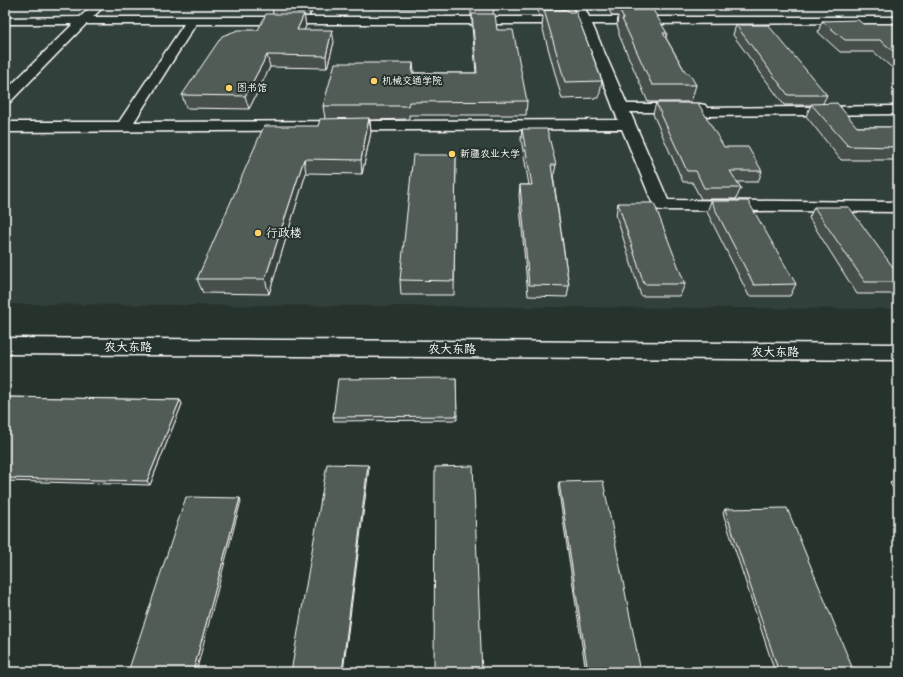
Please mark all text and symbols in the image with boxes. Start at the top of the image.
place label: 机械交通学院 [382,75,442,87]
marker: 机械交通学院 [369,76,379,86]
place label: 图书馆 [237,82,267,94]
marker: 图书馆 [224,83,234,93]
place label: 新疆农业大学 [460,148,520,160]
marker: 新疆农业大学 [447,149,457,159]
place label: 行政楼 [266,226,302,240]
marker: 行政楼 [253,228,263,238]
street label: 农大东路 [104,340,152,354]
street label: 农大东路 [428,342,476,356]
street label: 农大东路 [751,345,799,359]

